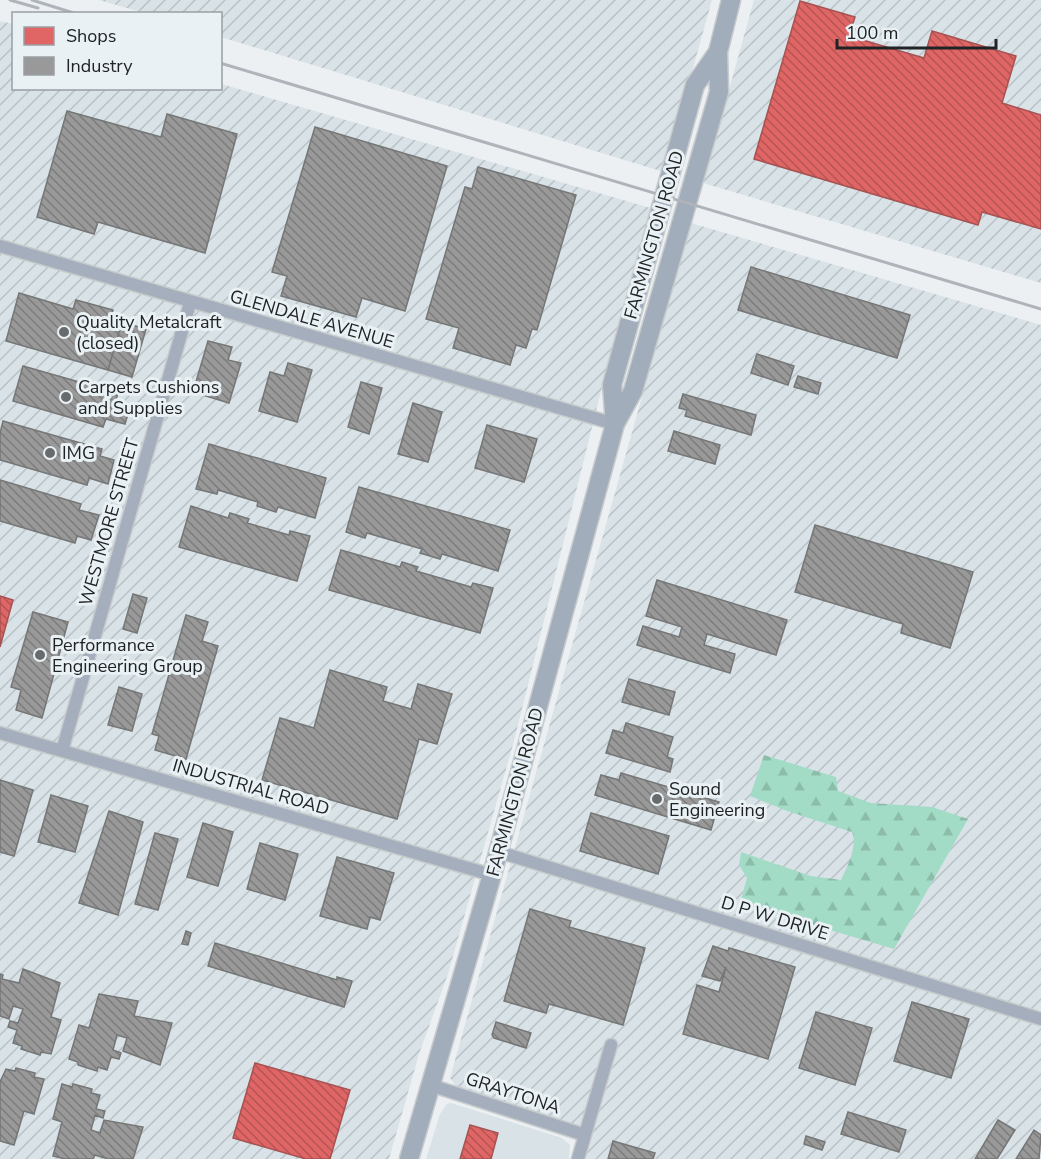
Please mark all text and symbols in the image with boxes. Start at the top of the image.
legend [12,12,222,90]
scale bar [837,12,996,50]
text: 100 m [846,21,898,45]
text: Shops [66,24,116,48]
text: Industry [66,54,133,78]
street label: FARMINGTON ROAD [618,148,690,322]
street label: GLENDALE AVENUE [227,284,397,354]
place label: Quality Metalcraft (closed) [76,310,222,355]
marker: Quality Metalcraft (closed) [57,325,71,339]
place label: Carpets Cushions and Supplies [78,375,219,420]
marker: Carpets Cushions and Supplies [59,390,73,404]
street label: WESTMORE STREET [74,435,144,609]
place label: IMG [62,441,95,465]
marker: IMG [43,446,57,460]
place label: Performance Engineering Group [52,633,203,678]
marker: Performance Engineering Group [33,648,47,662]
street label: FARMINGTON ROAD [481,705,549,879]
street label: INDUSTRIAL ROAD [170,753,332,821]
place label: Sound Engineering [669,777,765,822]
marker: Sound Engineering [650,792,664,806]
street label: D P W DRIVE [718,890,832,946]
street label: GRAYTONA [463,1066,563,1120]

